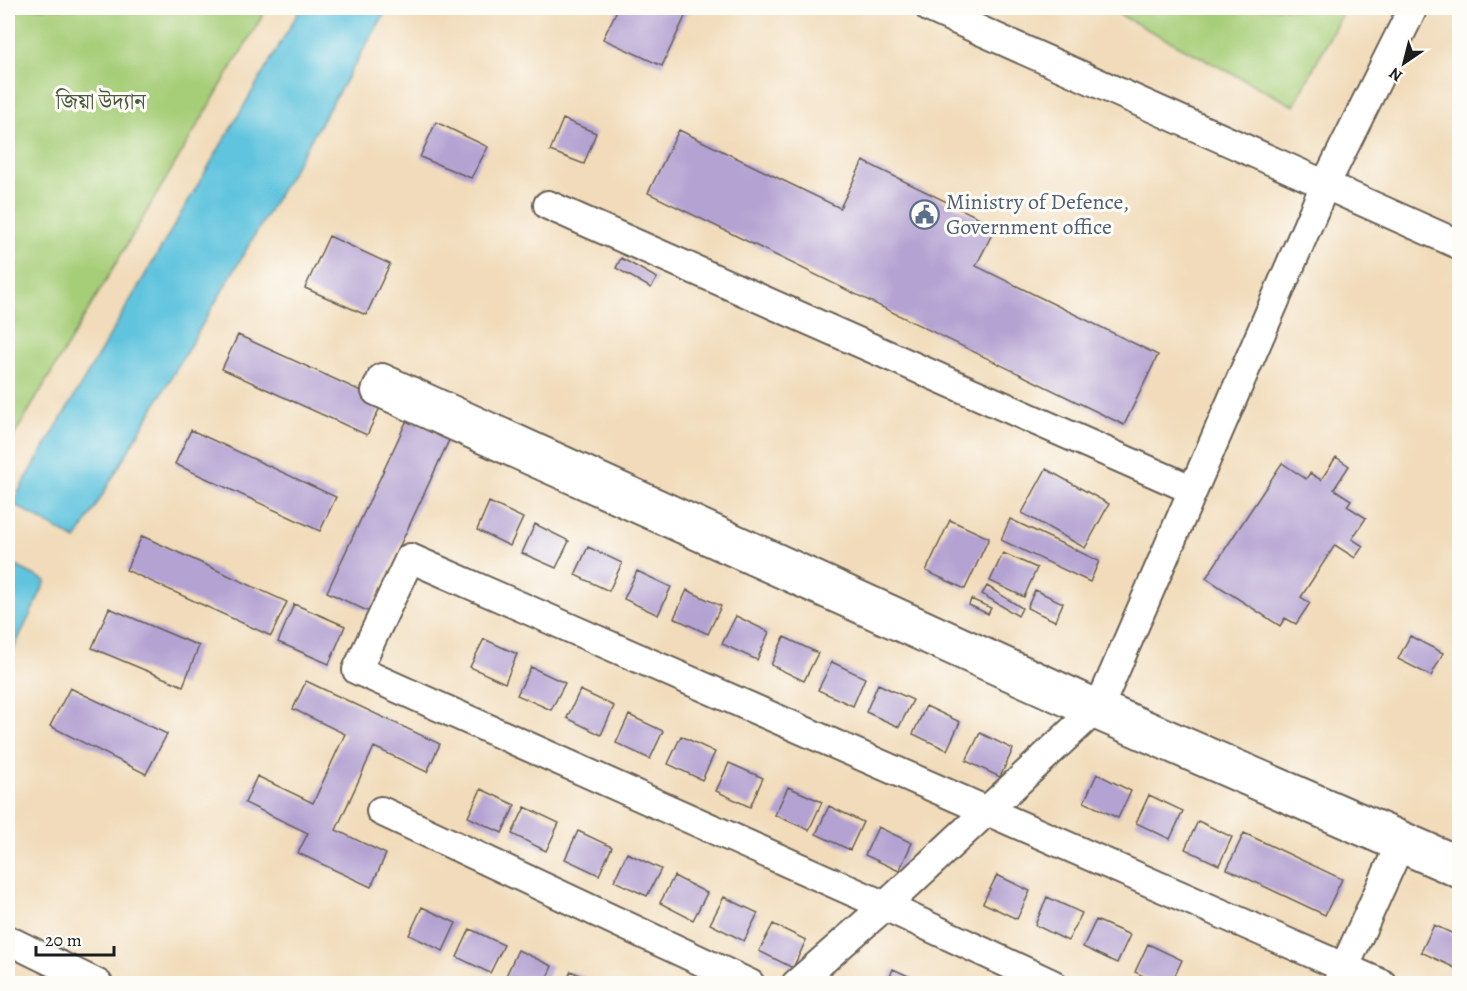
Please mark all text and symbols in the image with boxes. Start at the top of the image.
north arrow [1374,33,1434,93]
text: N [1385,62,1407,87]
park label: জিয়া উদ্যান [55,87,147,117]
place label: Ministry of Defence, Government office [946,187,1129,242]
public building icon: Ministry of Defence, Government office [909,199,941,231]
scale bar [36,919,114,957]
text: 20 m [45,928,82,952]

